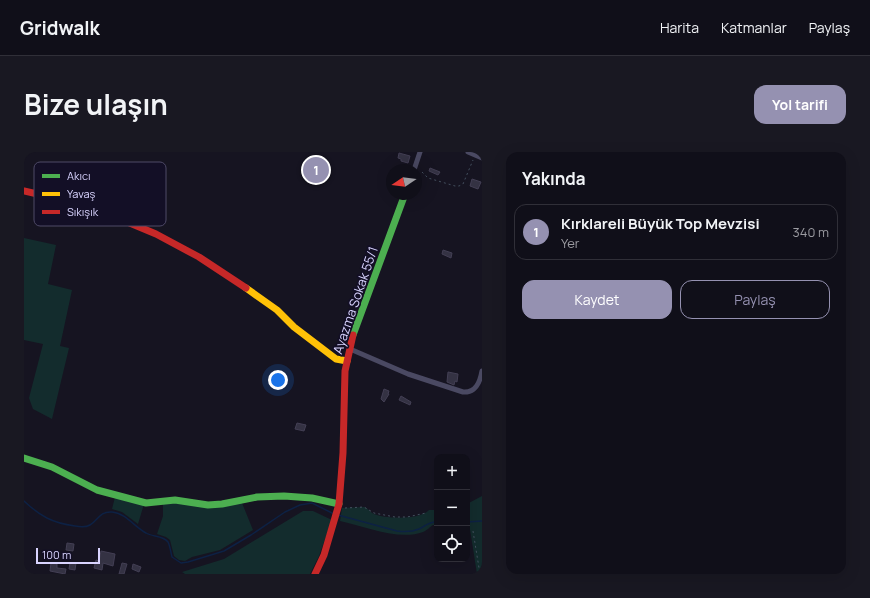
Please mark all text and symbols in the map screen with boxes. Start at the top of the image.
text: Gridwalk [20,15,100,41]
text: Harita [660,18,699,37]
text: Katmanlar [721,18,787,37]
text: Paylaş [809,18,850,37]
text: Bize ulaşın [24,85,168,123]
button: Yol tarifi [754,85,846,124]
pin: 1 [303,155,329,185]
legend [34,162,166,226]
north arrow [386,164,422,200]
text: Yakında [522,167,586,190]
text: Akıcı [67,168,91,183]
text: Yavaş [67,186,95,201]
text: Sıkışık [67,204,99,219]
text: Kırklareli Büyük Top Mevzisi [561,213,760,234]
text: 1 [533,223,539,241]
text: 340 m [793,223,829,241]
text: Yer [561,234,579,252]
street label: Ayazma Sokak 55/1 [328,244,382,356]
button: Kaydet [522,280,672,319]
button: Paylaş [680,280,830,319]
your location [268,370,288,390]
map controls [434,454,470,562]
button: + [434,454,470,490]
button: − [434,490,470,526]
button: locate [434,526,470,562]
scale bar [36,546,100,565]
text: 100 m [42,547,71,562]

